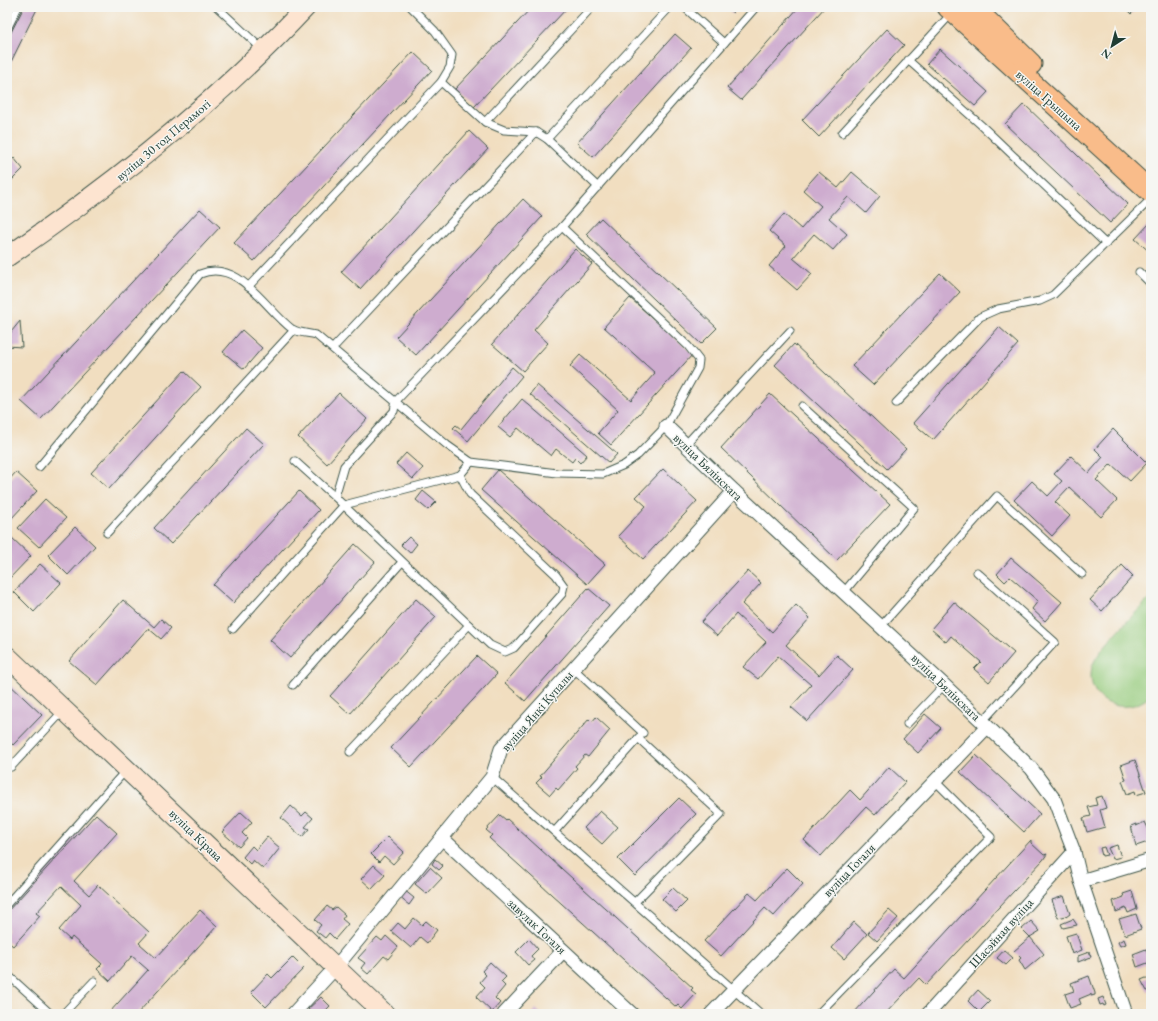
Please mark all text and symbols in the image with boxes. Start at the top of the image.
north arrow [1092,26,1132,66]
text: N [1098,46,1114,62]
street label: вуліца Грышына [1012,66,1086,135]
street label: вуліца 30 год Перамогі [112,95,214,185]
street label: вуліца Бялінскага [670,430,747,505]
street label: вуліца Бялінскага [908,650,985,725]
street label: вуліца Янкі Купалы [497,667,577,755]
street label: вуліца Кірава [165,805,227,866]
street label: вуліца Гогаля [819,839,879,901]
street label: завулак Гогаля [504,894,570,958]
street label: Шасэйная вуліца [965,894,1037,971]

